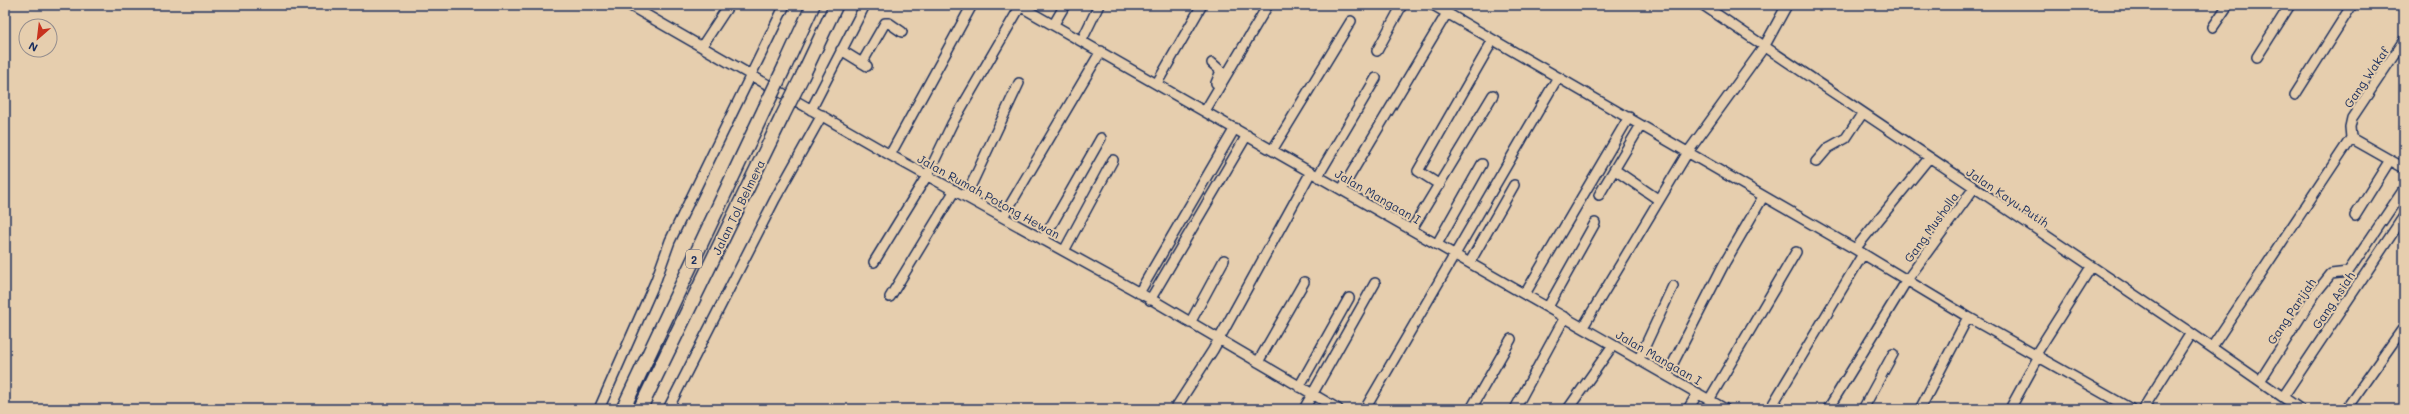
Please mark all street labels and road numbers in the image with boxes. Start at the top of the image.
street label: Gang Wakaf [2340,43,2392,111]
street label: Jalan Rumah Potong Hewan [915,150,1063,242]
street label: Jalan Tol Belmera [708,157,768,257]
street label: Jalan Kayu Putih [1964,164,2052,231]
street label: Jalan Mangaan I [1332,165,1424,227]
street label: Gang Musholla [1900,189,1962,265]
road number: 2 [686,250,702,268]
street label: Gang Asiah [2308,268,2358,332]
street label: Gang Parijah [2263,275,2319,347]
street label: Jalan Mangaan I [1613,326,1705,388]

